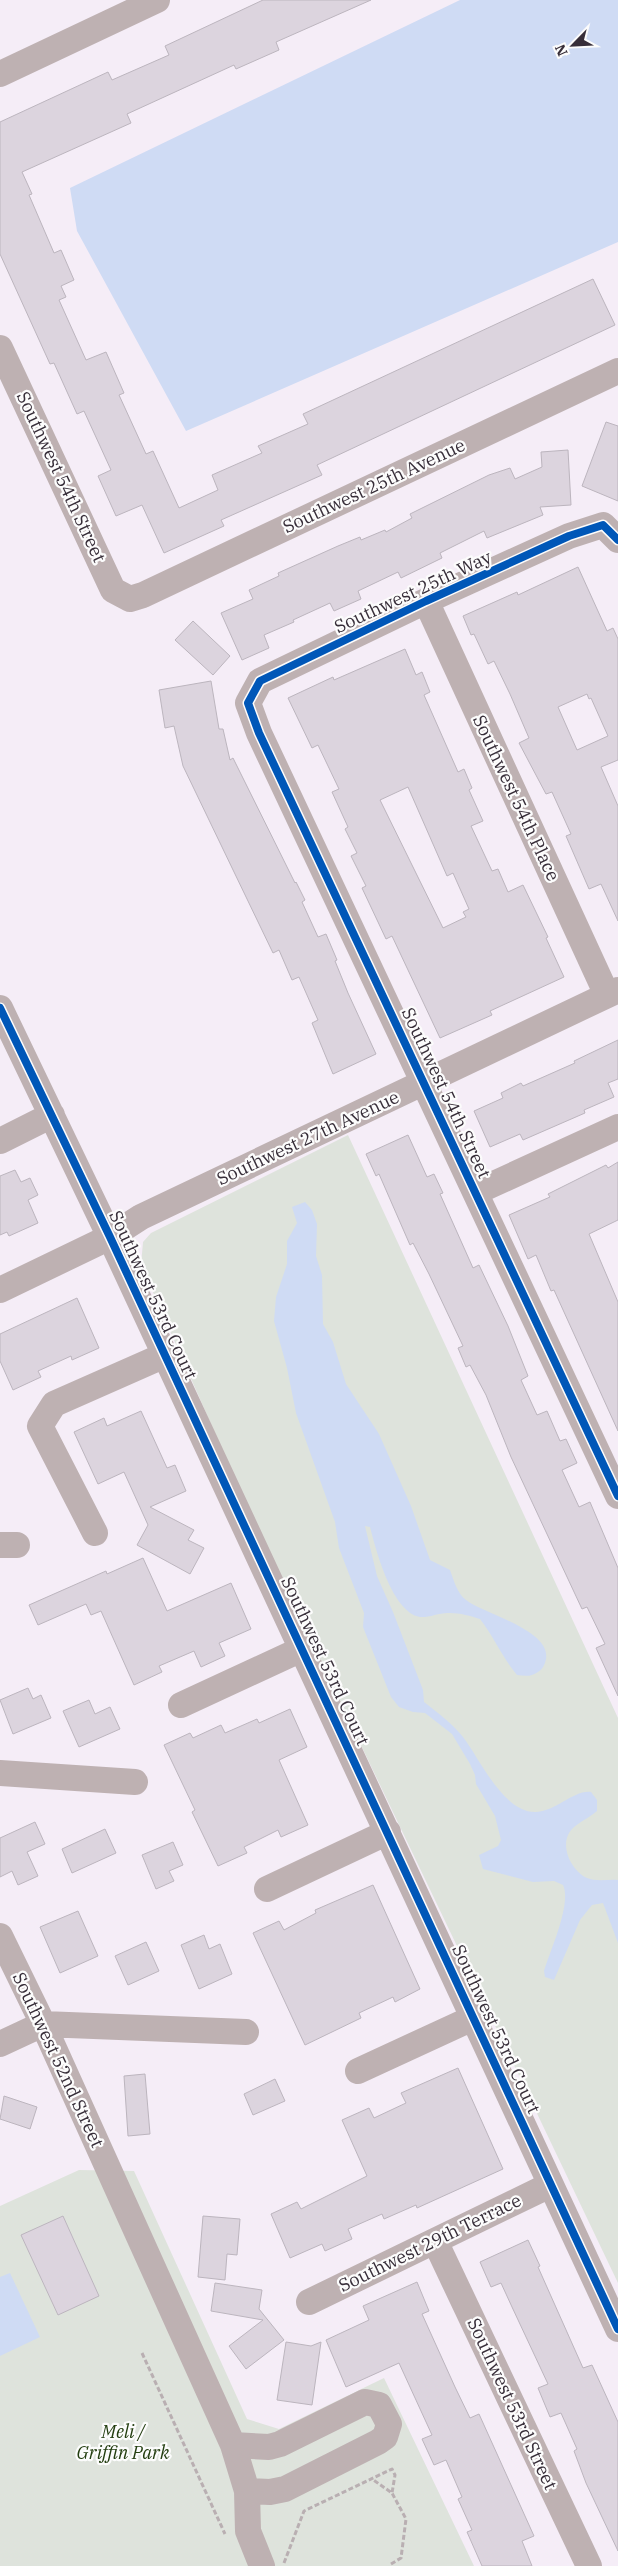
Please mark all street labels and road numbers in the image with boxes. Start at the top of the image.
street label: Southwest 54th Street [12,388,111,566]
street label: Southwest 25th Avenue [279,433,469,538]
street label: Southwest 25th Way [330,545,495,638]
street label: Southwest 54th Place [468,711,565,884]
street label: Southwest 54th Street [397,1004,496,1182]
street label: Southwest 27th Avenue [213,1085,403,1190]
street label: Southwest 53rd Court [104,1207,203,1383]
street label: Southwest 53rd Court [276,1573,375,1749]
street label: Southwest 53rd Court [447,1941,546,2117]
street label: Southwest 52nd Street [8,1968,109,2151]
street label: Southwest 29th Terrace [335,2188,525,2297]
street label: Southwest 53rd Street [462,2314,562,2494]

